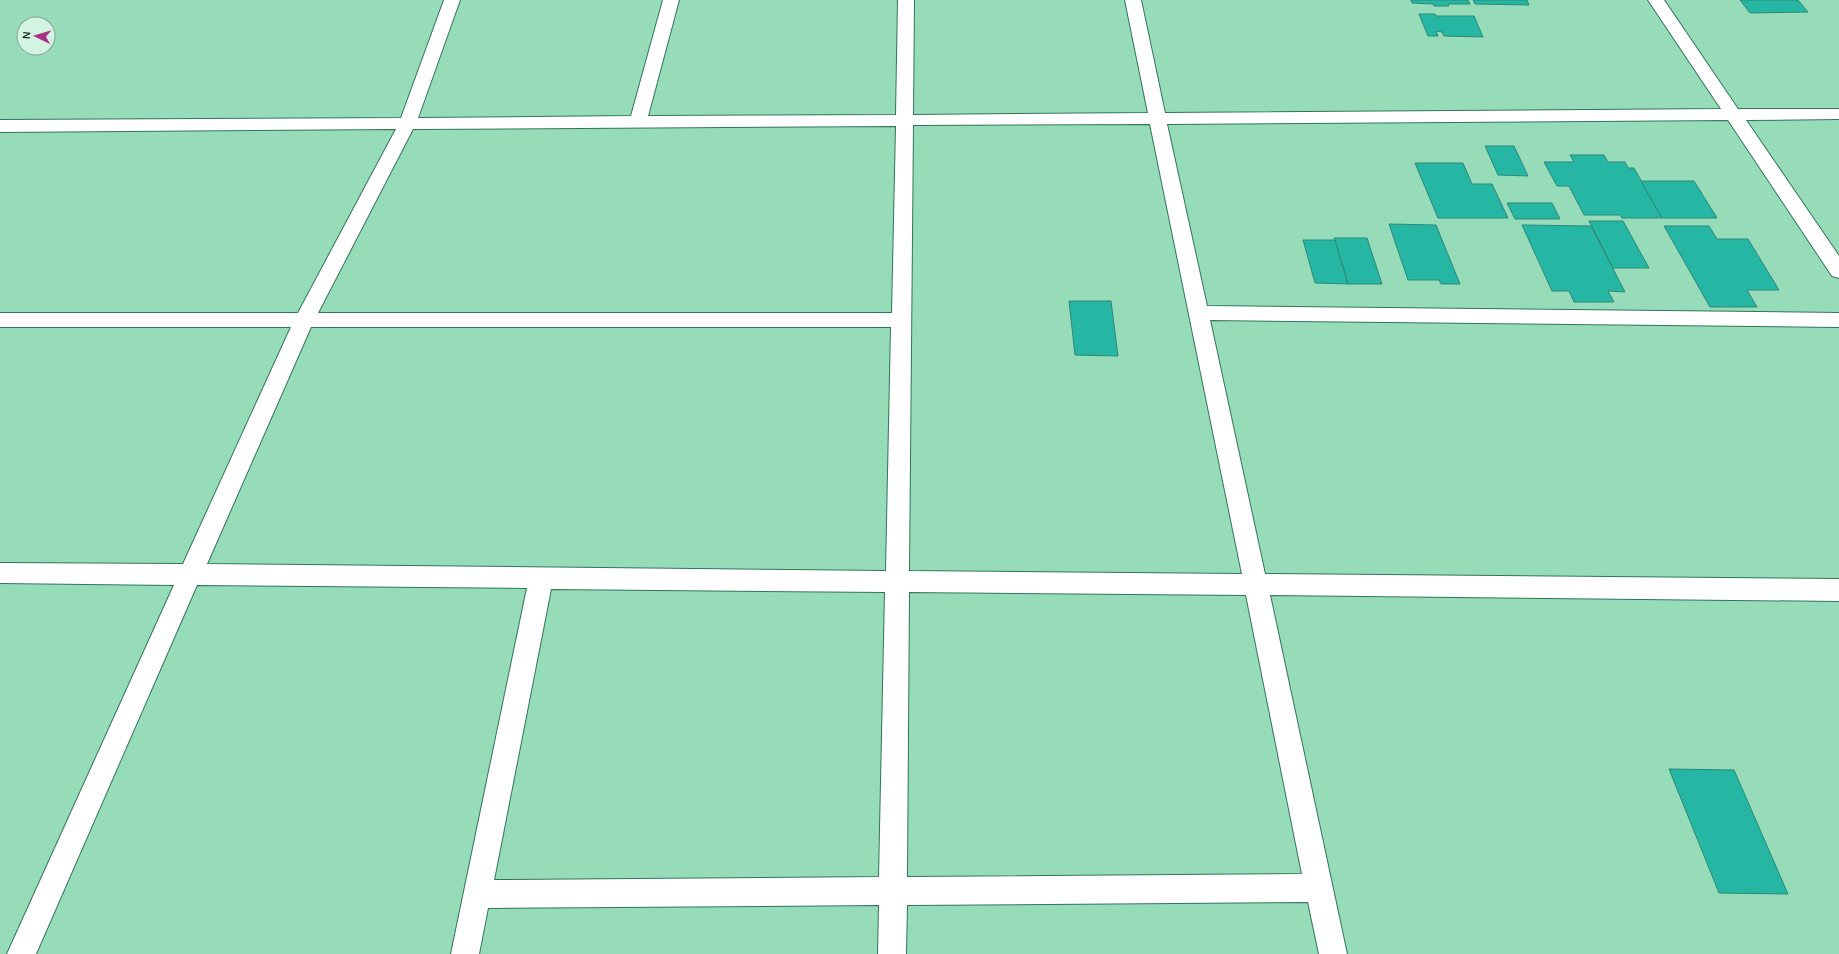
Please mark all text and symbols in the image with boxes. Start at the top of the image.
north arrow [16,16,56,56]
text: N [20,31,33,40]

